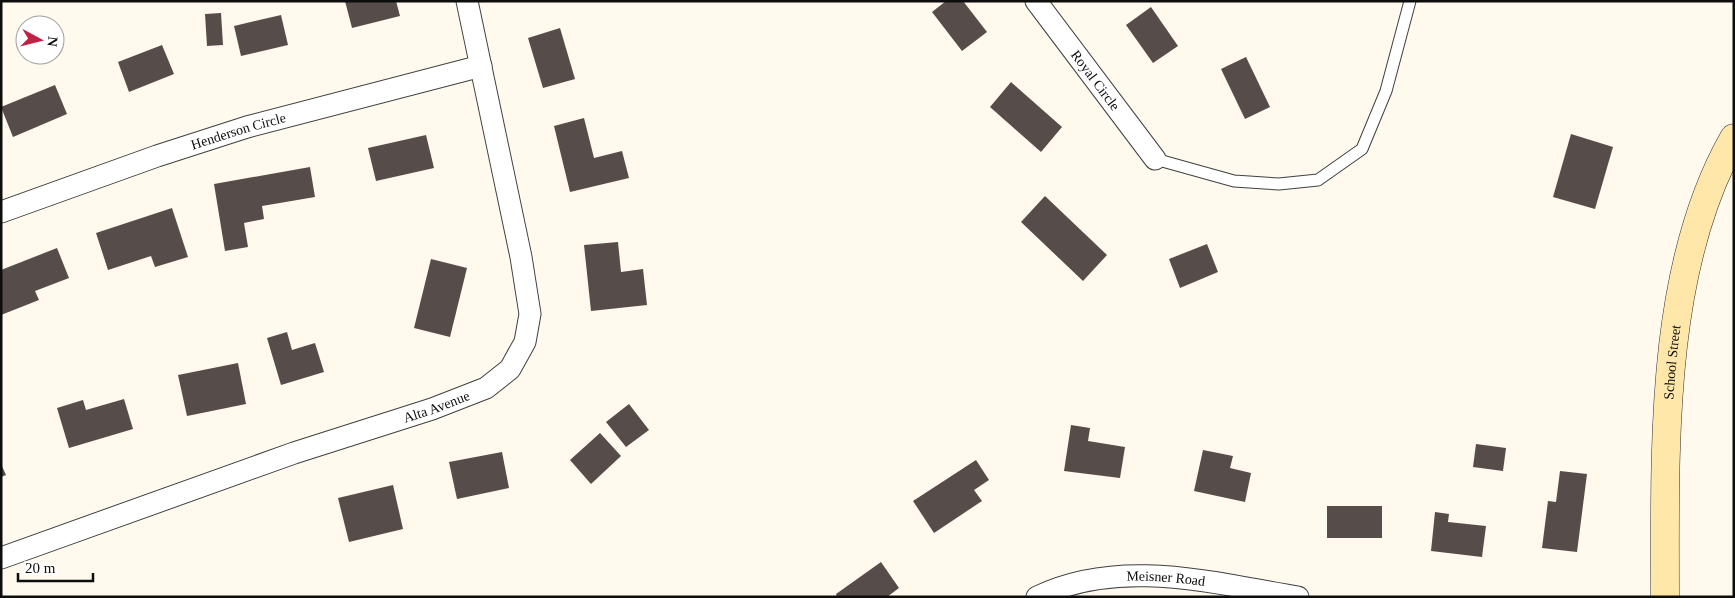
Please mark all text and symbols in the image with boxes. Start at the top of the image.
north arrow [15,15,65,65]
text: N [44,36,60,47]
street label: Royal Circle [1068,47,1123,113]
street label: Henderson Circle [189,110,288,153]
street label: School Street [1661,324,1684,400]
street label: Alta Avenue [402,388,472,426]
scale bar [18,550,92,582]
text: 20 m [25,560,56,576]
street label: Meisner Road [1126,569,1206,589]

